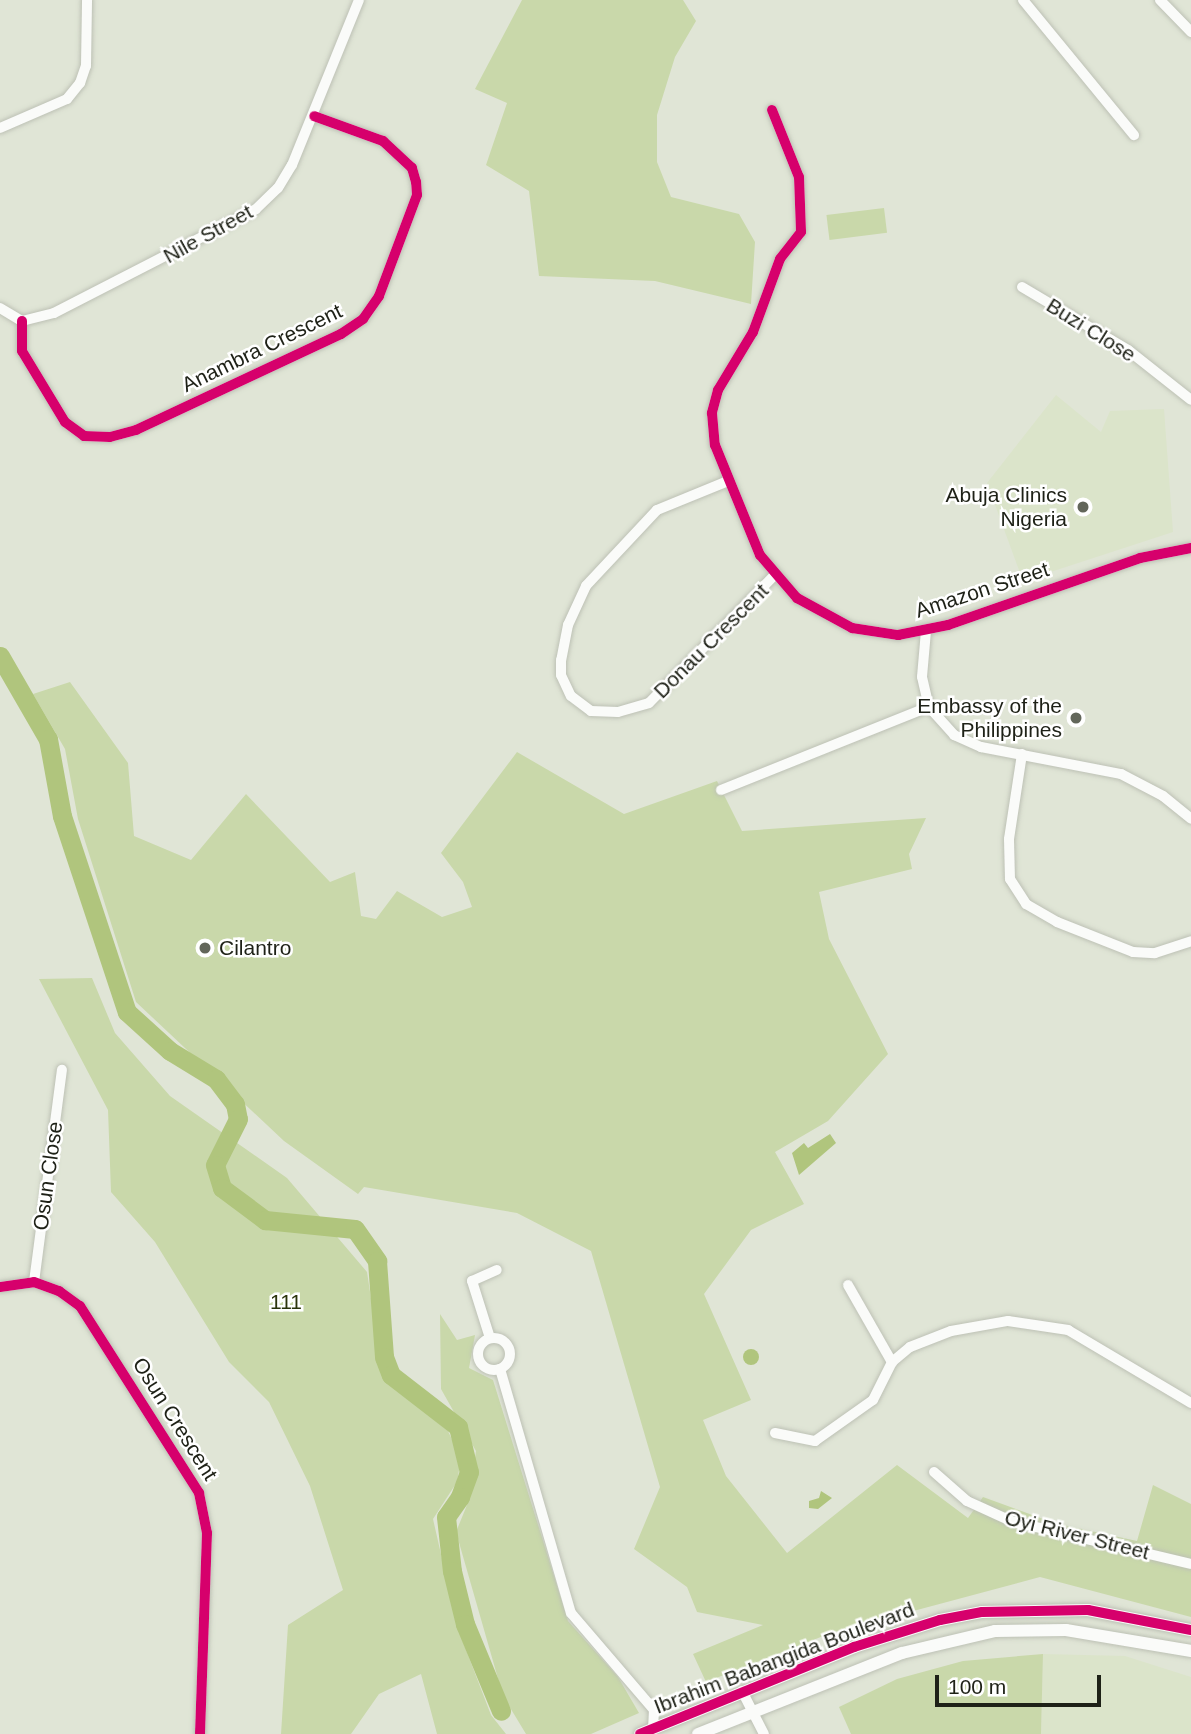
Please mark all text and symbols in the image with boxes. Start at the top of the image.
street label: Nile Street [159,199,257,269]
street label: Buzi Close [1042,293,1140,367]
street label: Anambra Crescent [178,298,346,398]
place label: Abuja Clinics Nigeria [946,482,1067,532]
marker: Abuja Clinics Nigeria [1073,497,1093,517]
street label: Amazon Street [912,557,1052,623]
street label: Donau Crescent [648,578,774,704]
place label: Embassy of the Philippines [917,693,1062,743]
marker: Embassy of the Philippines [1068,710,1084,726]
place label: Cilantro [219,935,291,961]
marker: Cilantro [197,940,213,956]
street label: Osun Close [28,1120,68,1232]
park label: 111 [270,1289,302,1315]
street label: Osun Crescent [127,1353,223,1485]
street label: Oyi River Street [1002,1505,1152,1565]
street label: Ibrahim Babangida Boulevard [650,1597,918,1719]
scale bar [939,1660,1105,1704]
text: 100 m [948,1675,1006,1698]

